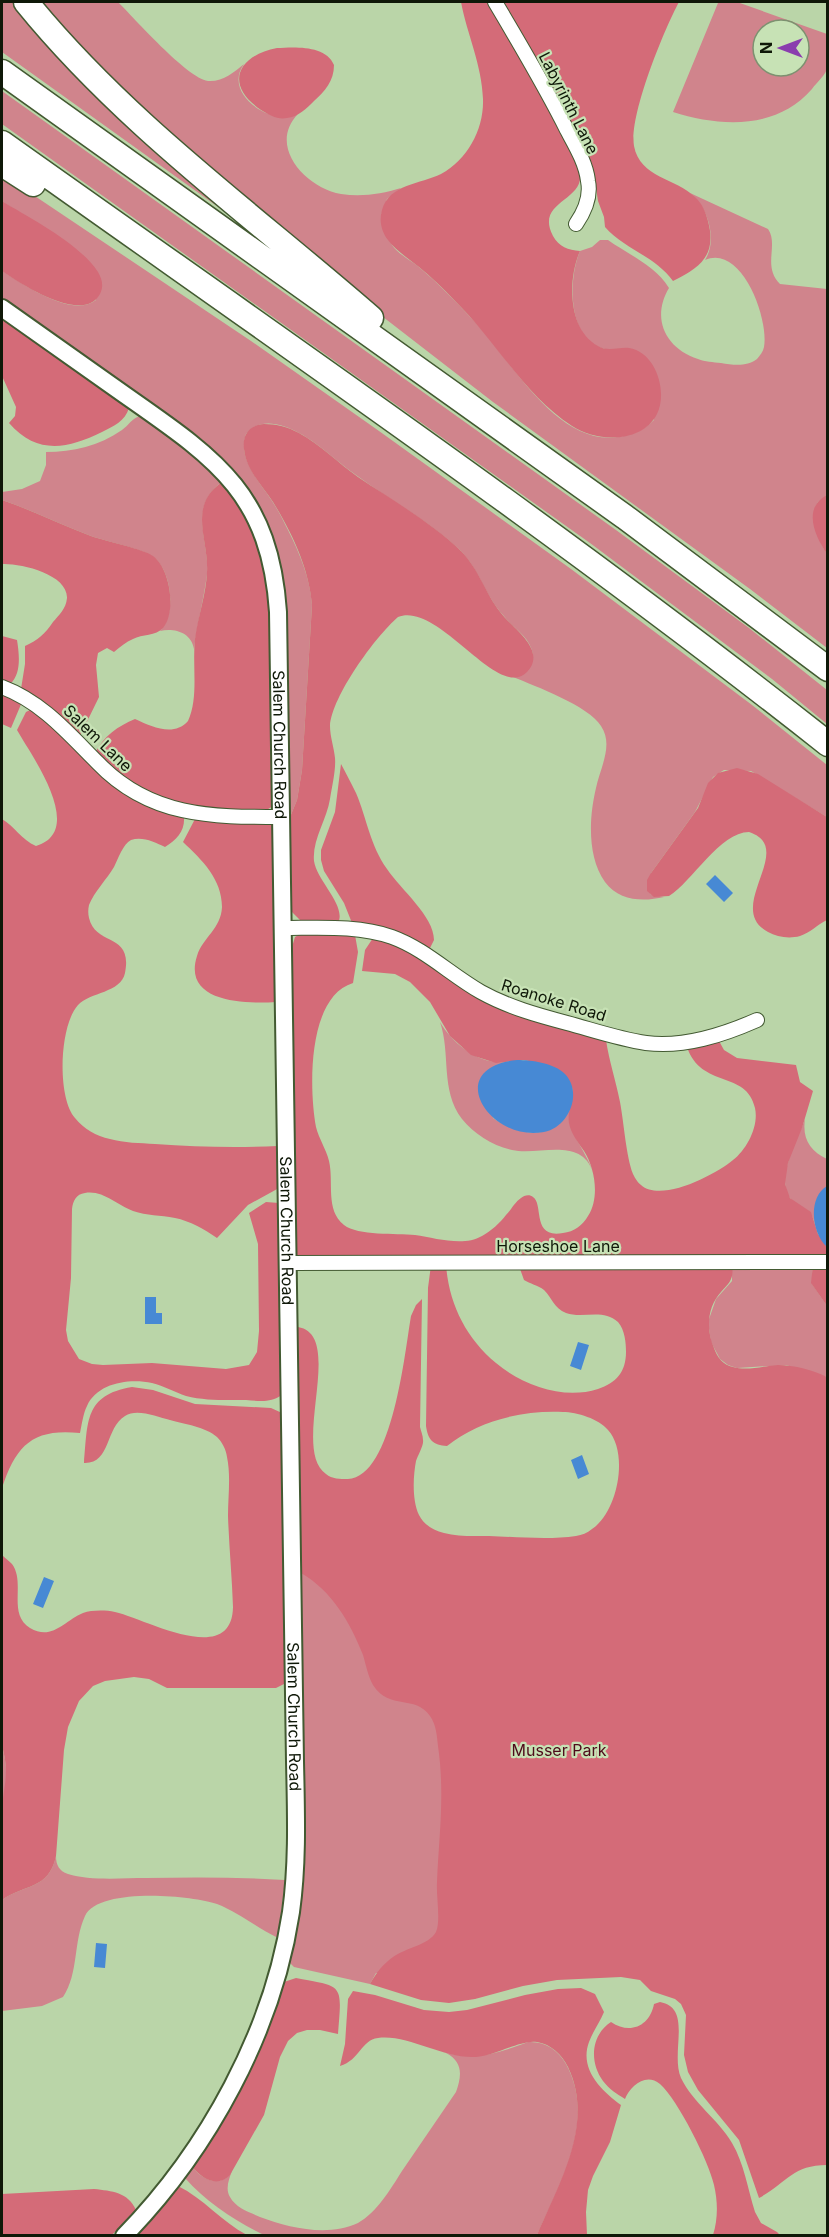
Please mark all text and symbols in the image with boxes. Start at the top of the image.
north arrow [751,18,811,78]
text: N [756,42,776,54]
street label: Labyrinth Lane [535,49,603,157]
street label: Salem Church Road [269,670,291,819]
street label: Salem Lane [59,700,137,776]
street label: Roanoke Road [499,975,609,1025]
street label: Salem Church Road [276,1156,298,1305]
street label: Horseshoe Lane [496,1236,620,1256]
street label: Salem Church Road [283,1642,306,1791]
park label: Musser Park [512,1740,607,1760]

